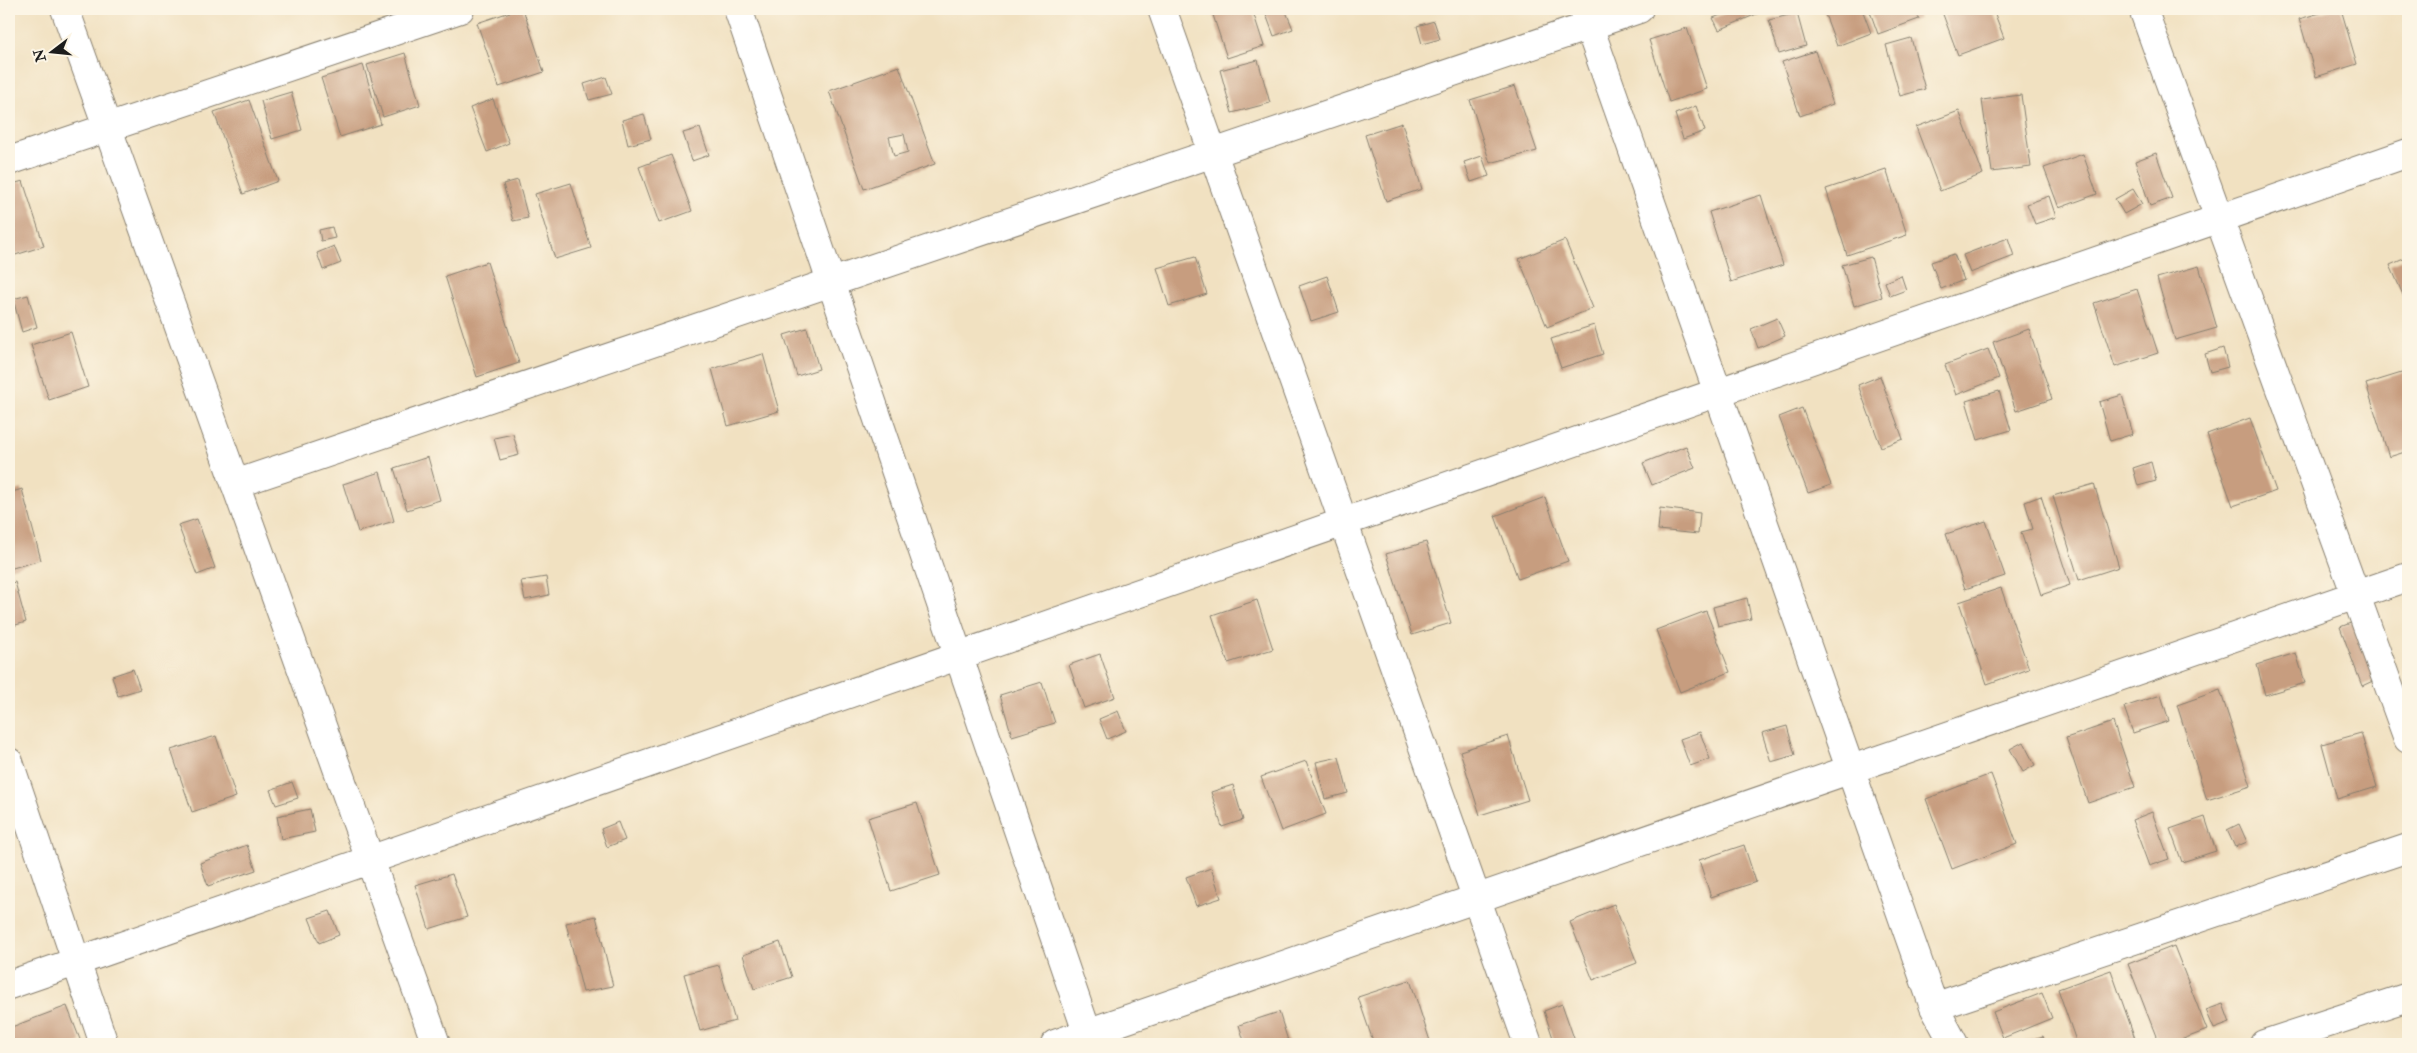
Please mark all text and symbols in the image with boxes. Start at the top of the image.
north arrow [28,28,78,78]
text: N [30,47,50,65]

